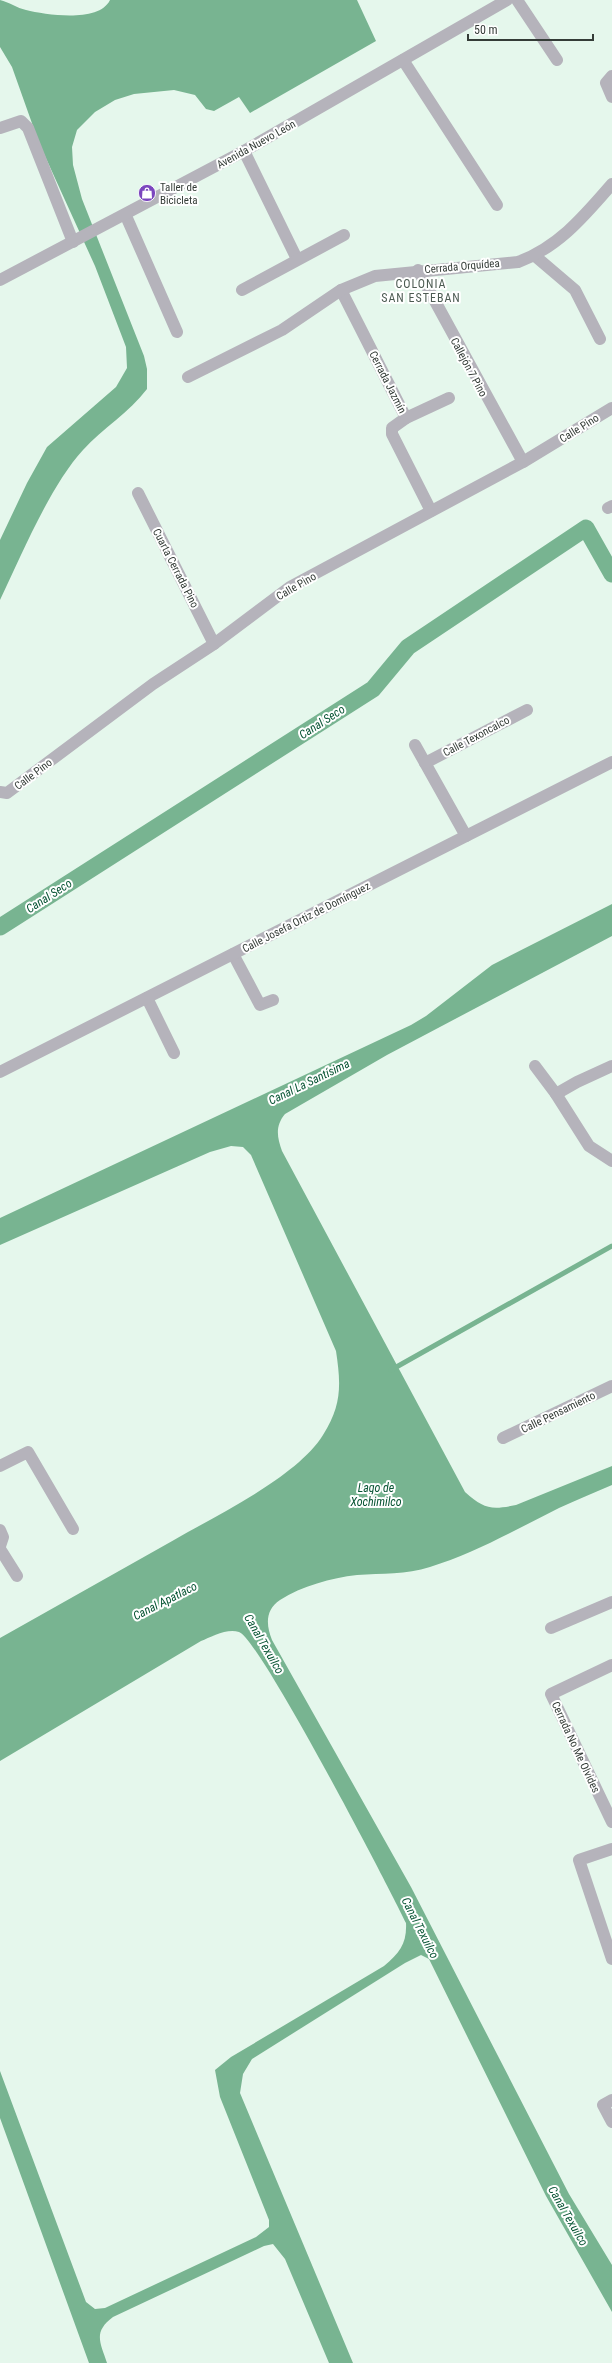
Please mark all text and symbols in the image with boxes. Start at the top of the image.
scale bar [468,16,593,42]
text: 50 m [474,23,498,37]
street label: Avenida Nuevo León [215,117,298,171]
place label: Taller de Bicicleta [160,181,197,207]
shop icon: Taller de Bicicleta [137,183,157,203]
street label: Cerrada Orquídea [424,257,500,276]
district label: COLONIA SAN ESTEBAN [381,277,461,305]
street label: Callejón 7 Pino [448,335,490,399]
street label: Cerrada Jazmín [366,349,409,415]
street label: Calle Pino [557,411,602,446]
street label: Cuarta Cerrada Pino [150,526,201,611]
street label: Calle Pino [274,570,319,603]
water label: Canal Seco [297,702,348,742]
street label: Calle Texoncalco [441,713,512,759]
street label: Calle Pino [12,756,55,793]
water label: Canal Seco [24,876,75,916]
street label: Calle Josefa Ortiz de Domínguez [240,879,372,955]
water label: Canal La Santísima [266,1056,352,1108]
street label: Calle Pensamiento [519,1389,598,1436]
water label: Lago de Xochimilco [349,1481,402,1509]
water label: Canal Apatlaco [131,1579,199,1623]
water label: Canal Texuilco [241,1612,287,1677]
street label: Cerrada No Me Olvides [549,1699,602,1795]
water label: Canal Texuilco [399,1895,441,1961]
water label: Canal Texuilco [545,2184,591,2249]

